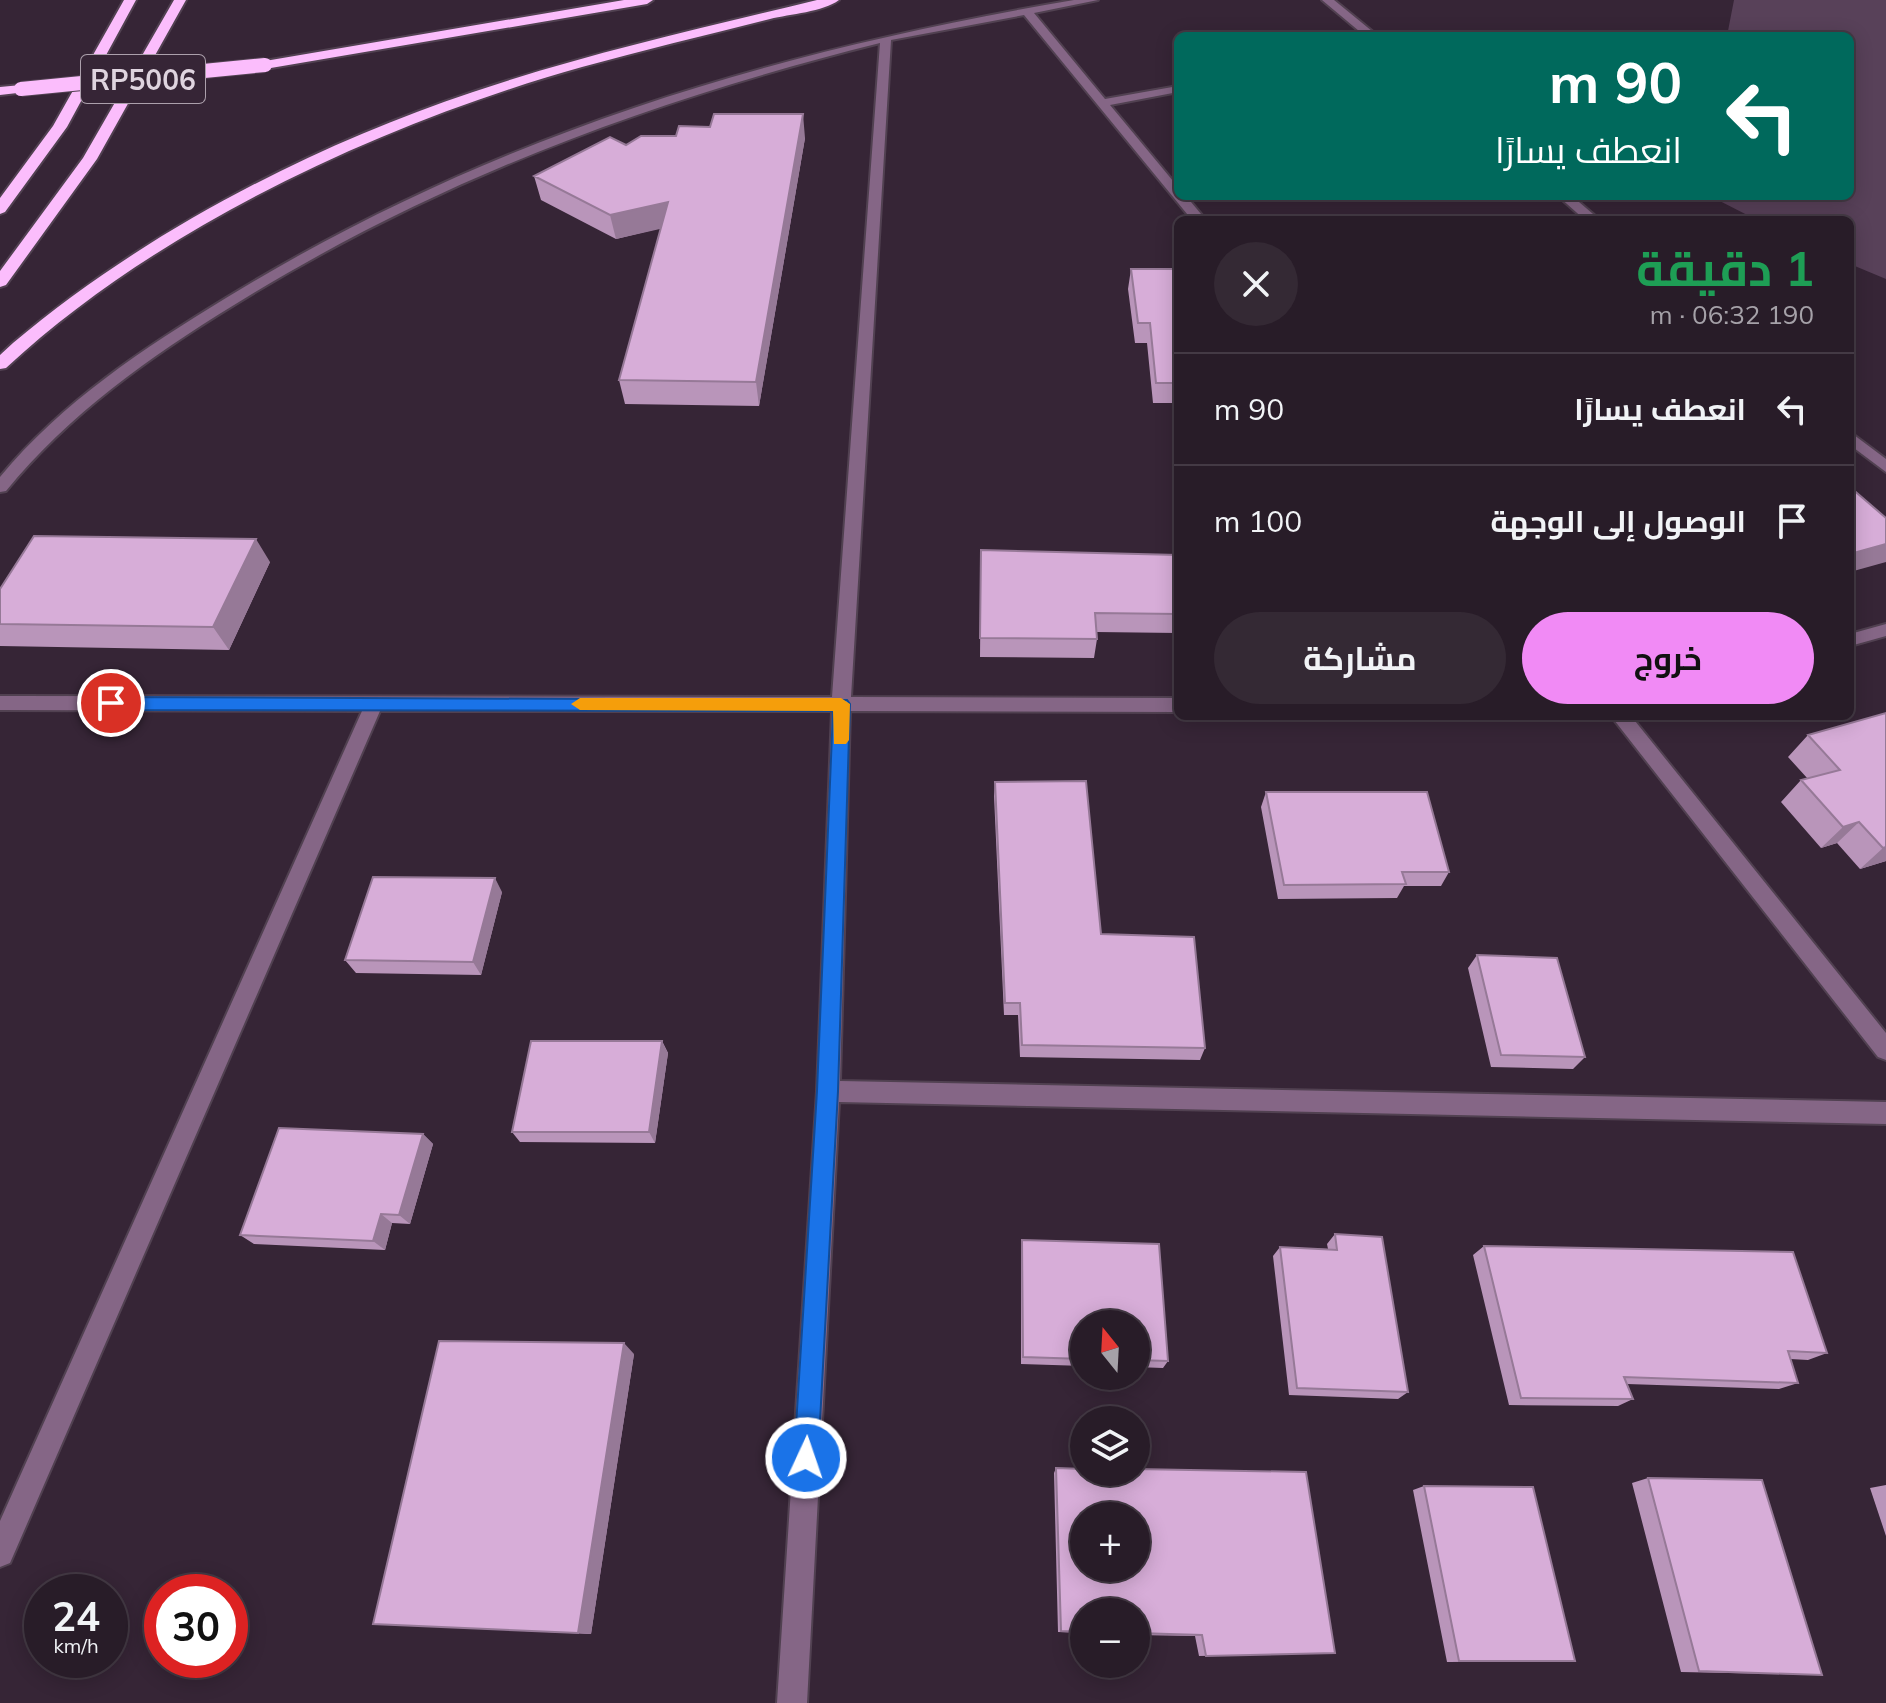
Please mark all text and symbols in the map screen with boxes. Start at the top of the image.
text: 90 m [1549,47,1682,117]
road number: RP5006 [81,55,205,103]
icon: left [1710,64,1814,168]
text: انعطف يسارًا [1495,127,1682,172]
text: 1 دقيقة [1636,238,1814,298]
button: close [1214,242,1298,326]
text: 190 m · 06:32 [1650,298,1814,331]
icon: left [1770,387,1814,431]
text: 90 m [1214,390,1284,428]
text: انعطف يسارًا [1574,390,1746,428]
icon: arrive [1770,499,1814,543]
text: 100 m [1214,502,1302,540]
text: الوصول إلى الوجهة [1491,502,1746,540]
button: مشاركة [1214,612,1506,704]
button: خروج [1522,612,1814,704]
pin [77,669,145,737]
icon: arrive [89,681,133,725]
north arrow [1070,1310,1150,1390]
map controls [1070,1310,1150,1678]
button: layers [1070,1406,1150,1486]
position arrow [764,1416,848,1500]
button: + [1070,1502,1150,1582]
speed limit sign: 30 [144,1574,248,1678]
text: 24 [52,1591,100,1641]
button: − [1070,1598,1150,1678]
text: km/h [53,1633,99,1658]

